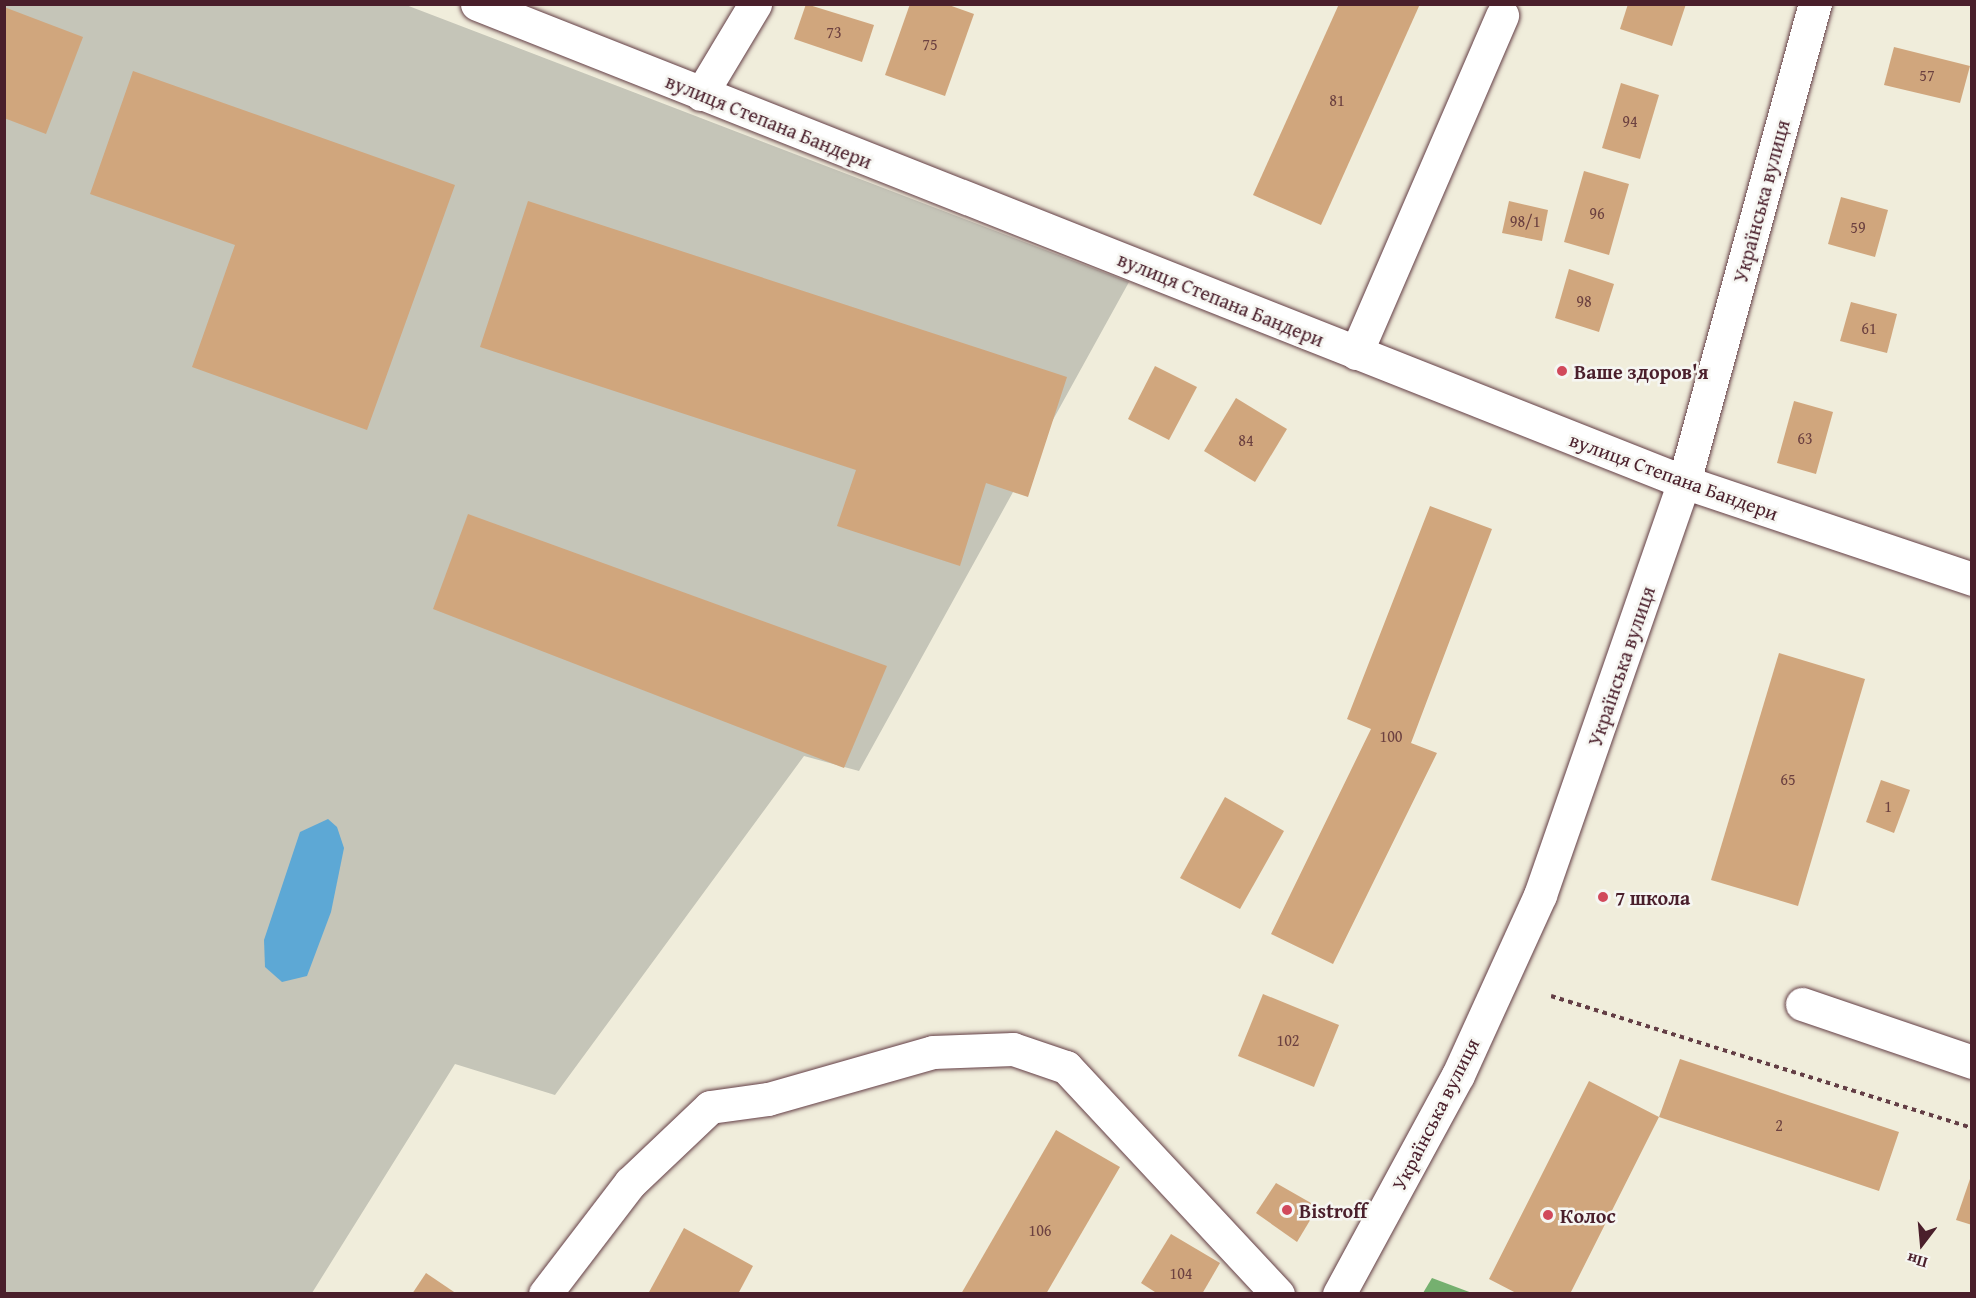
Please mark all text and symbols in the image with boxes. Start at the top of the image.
house number: 73 [826,22,842,42]
house number: 75 [922,34,938,54]
house number: 57 [1919,65,1935,85]
street label: вулиця Степана Бандери [662,69,876,173]
house number: 81 [1329,90,1345,110]
house number: 94 [1622,111,1638,131]
street label: Українська вулиця [1728,117,1794,285]
house number: 96 [1589,203,1605,223]
house number: 98/1 [1510,211,1540,231]
house number: 59 [1850,217,1866,237]
street label: вулиця Степана Бандери [1114,247,1328,351]
house number: 98 [1576,291,1592,311]
house number: 61 [1861,318,1877,338]
place label: Ваше здоров'я [1574,359,1708,383]
marker: Ваше здоров'я [1555,364,1569,378]
street label: вулиця Степана Бандери [1566,427,1782,525]
house number: 63 [1797,428,1813,448]
house number: 84 [1238,430,1254,450]
street label: Українська вулиця [1582,583,1660,749]
house number: 100 [1379,726,1403,746]
house number: 65 [1780,769,1796,789]
house number: 1 [1884,796,1892,816]
place label: 7 школа [1615,885,1690,909]
marker: 7 школа [1596,890,1610,904]
house number: 102 [1276,1030,1300,1050]
street label: Українська вулиця [1386,1034,1484,1194]
house number: 2 [1775,1115,1783,1135]
place label: Bistroff [1299,1198,1367,1222]
marker: Bistroff [1280,1203,1294,1217]
place label: Колос [1560,1203,1616,1227]
marker: Колос [1541,1208,1555,1222]
north arrow [1892,1214,1952,1274]
house number: 106 [1028,1220,1052,1240]
text: Пн [1904,1247,1930,1276]
house number: 104 [1169,1263,1193,1283]

